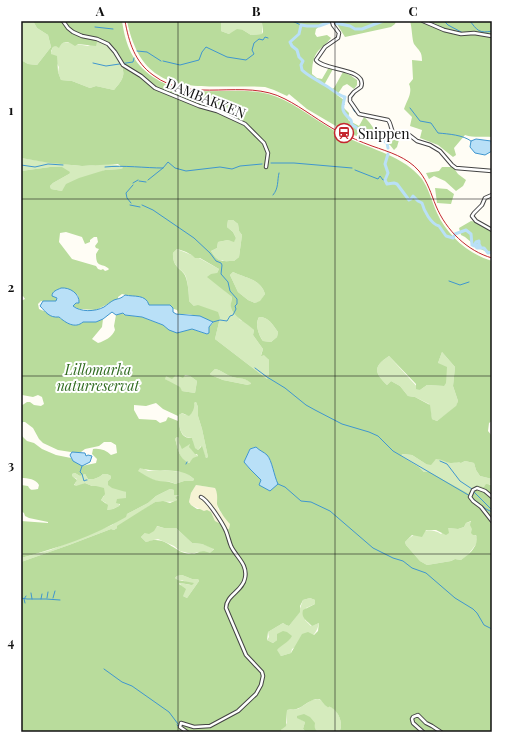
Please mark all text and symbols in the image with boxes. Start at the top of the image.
text: A [95,2,105,19]
text: B [252,2,261,19]
text: C [408,2,418,19]
street label: DAMBAKKEN [163,73,249,123]
text: 1 [9,101,14,118]
station icon: Snippen [333,122,355,144]
place label: Snippen [358,124,410,143]
text: 2 [8,278,15,295]
park label: Lillomarka naturreservat [57,360,141,395]
text: 3 [8,456,14,473]
text: 4 [8,633,15,650]

